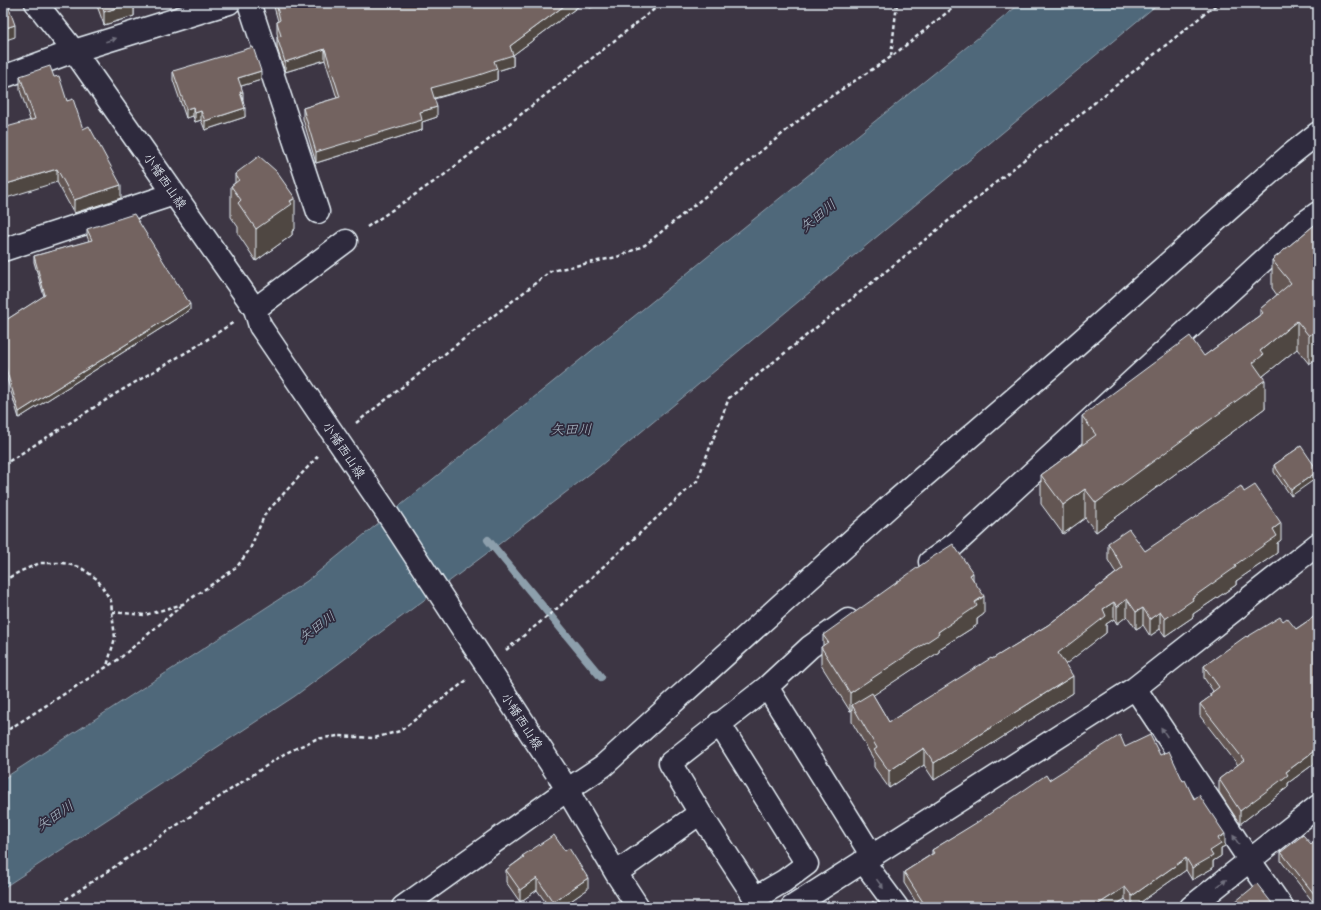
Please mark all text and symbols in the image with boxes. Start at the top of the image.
one-way arrow [105,37,117,43]
street label: 小幡西山線 [140,150,190,213]
water label: 矢田川 [796,196,840,236]
street label: 小幡西山線 [320,419,369,482]
water label: 矢田川 [550,421,592,438]
water label: 矢田川 [295,608,339,646]
street label: 小幡西山線 [498,690,547,753]
one-way arrow [1161,726,1168,738]
water label: 矢田川 [33,797,77,835]
one-way arrow [1232,835,1240,845]
one-way arrow [1216,878,1227,887]
one-way arrow [876,879,884,890]

